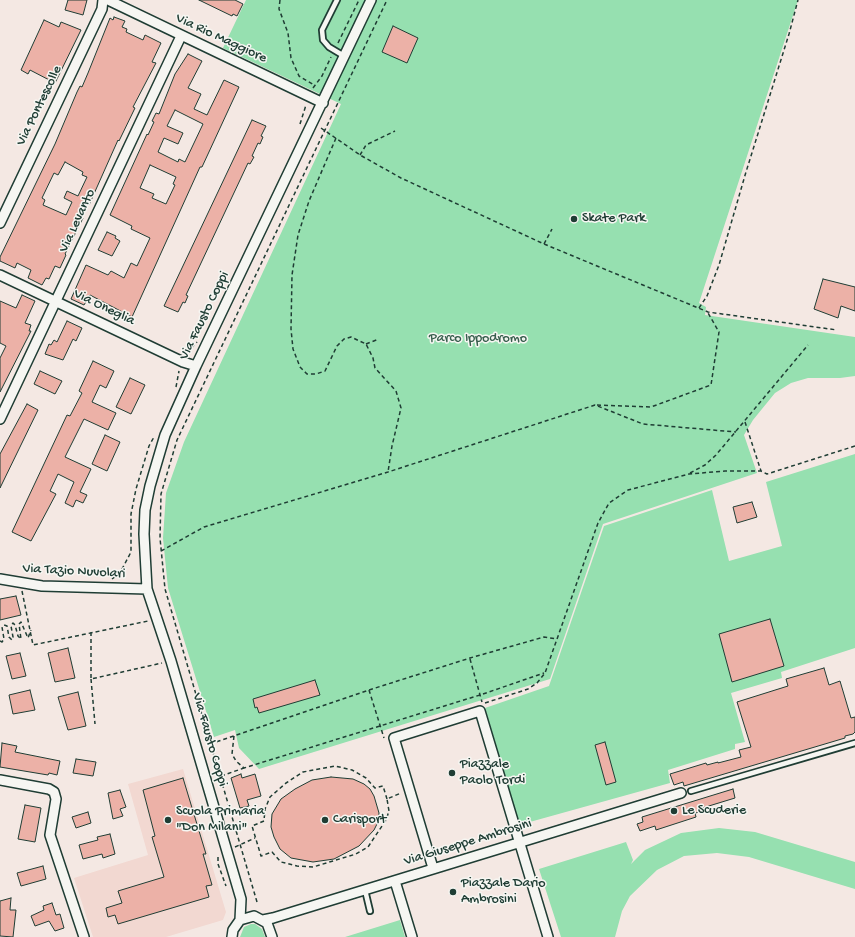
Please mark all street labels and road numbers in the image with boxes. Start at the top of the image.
street label: Via Rio Maggiore [173,11,269,67]
street label: Via Pontescolle [13,63,67,149]
street label: Via Levanto [56,187,100,255]
street label: Via Fausto Coppi [176,269,234,363]
street label: Via Oneglia [71,286,137,330]
street label: Via Tazio Nuvolari [22,561,126,583]
street label: Via Fausto Coppi [188,691,230,789]
street label: Via Giuseppe Ambrosini [402,816,534,870]

